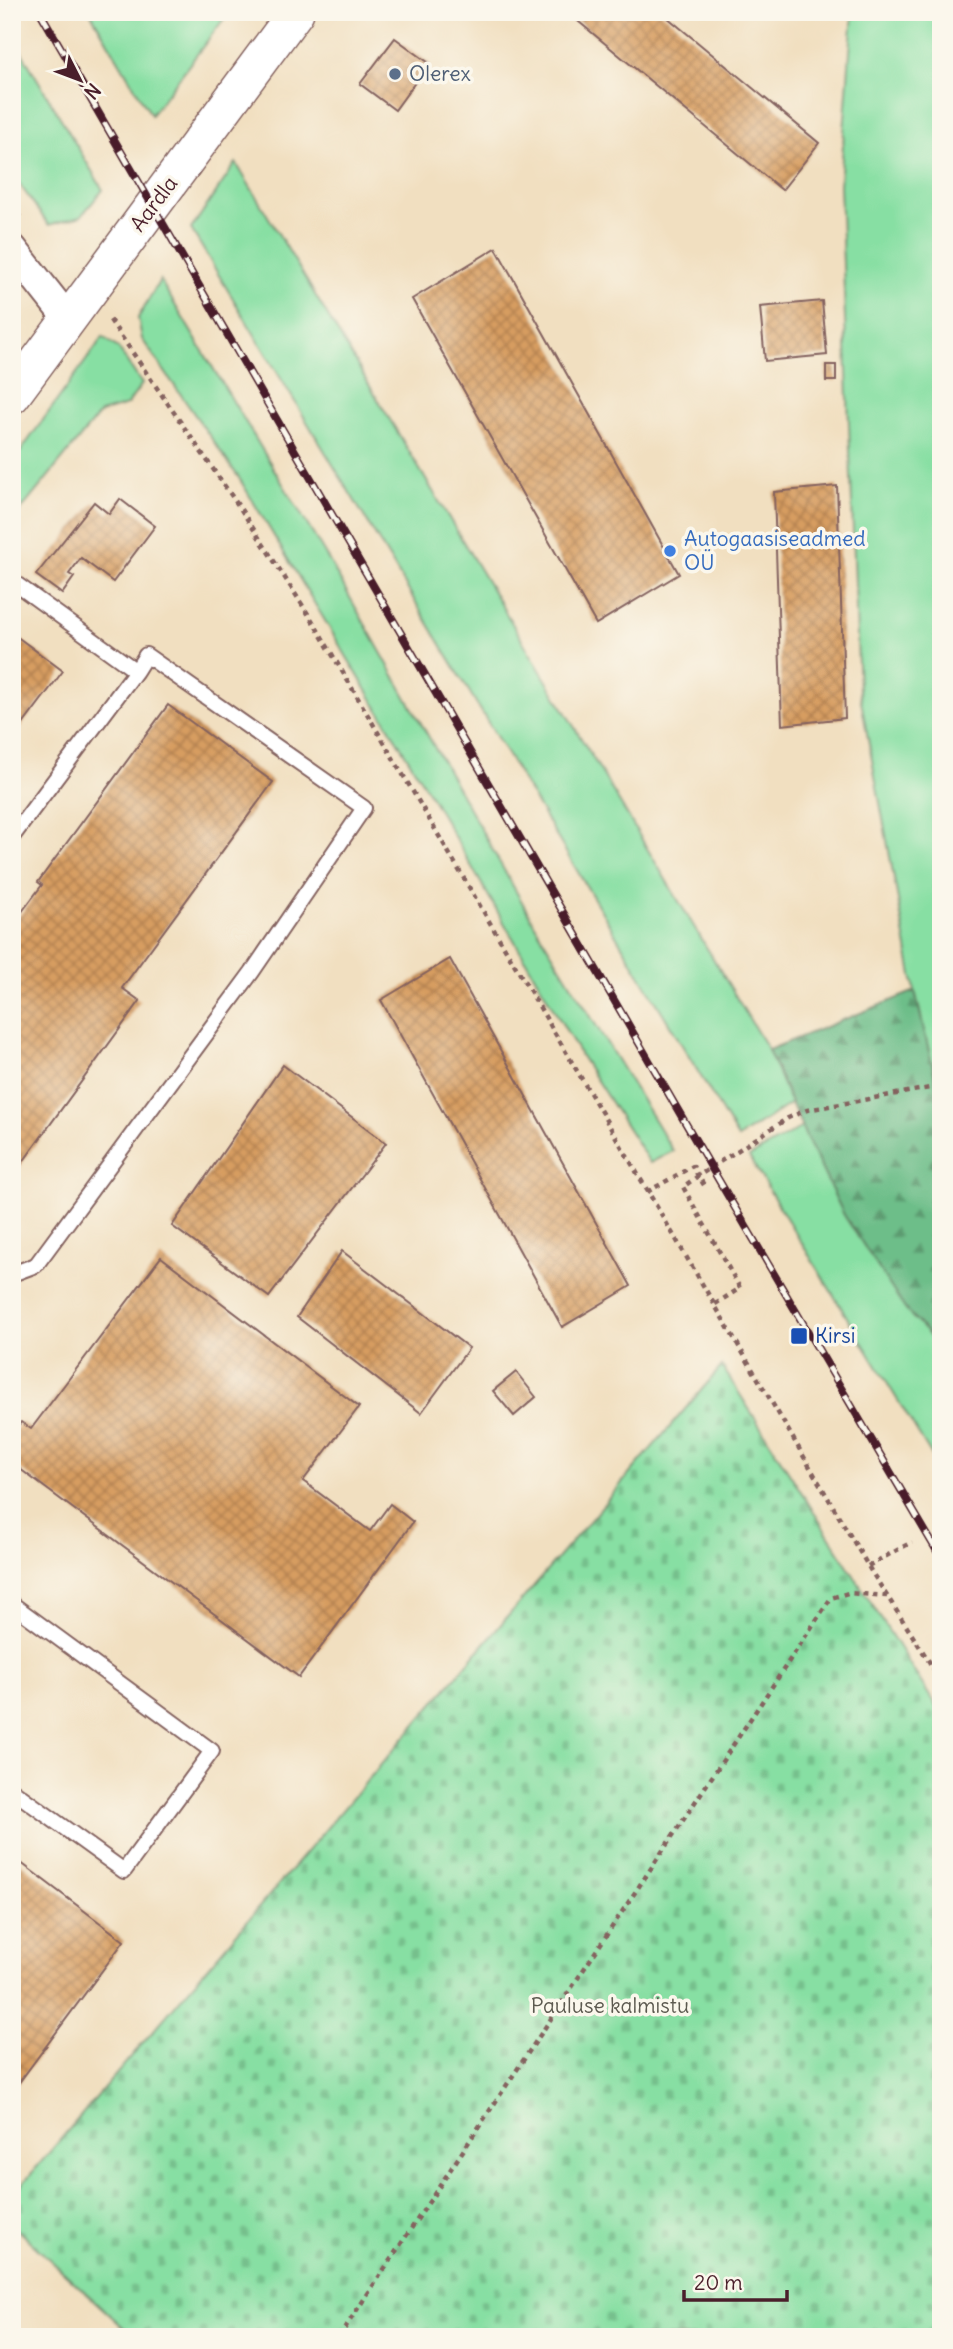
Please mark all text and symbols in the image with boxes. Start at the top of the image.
north arrow [46,46,116,116]
place label: Olerex [409,60,471,87]
marker: Olerex [387,66,403,82]
text: N [79,78,106,104]
street label: Aardla [124,170,183,237]
place label: Autogaasiseadmed OÜ [684,525,866,576]
marker: Autogaasiseadmed OÜ [662,543,678,559]
place label: Kirsi [815,1322,856,1349]
marker: Kirsi [789,1326,809,1346]
park label: Pauluse kalmistu [531,1992,689,2019]
scale bar [684,2258,787,2302]
text: 20 m [694,2269,743,2296]

